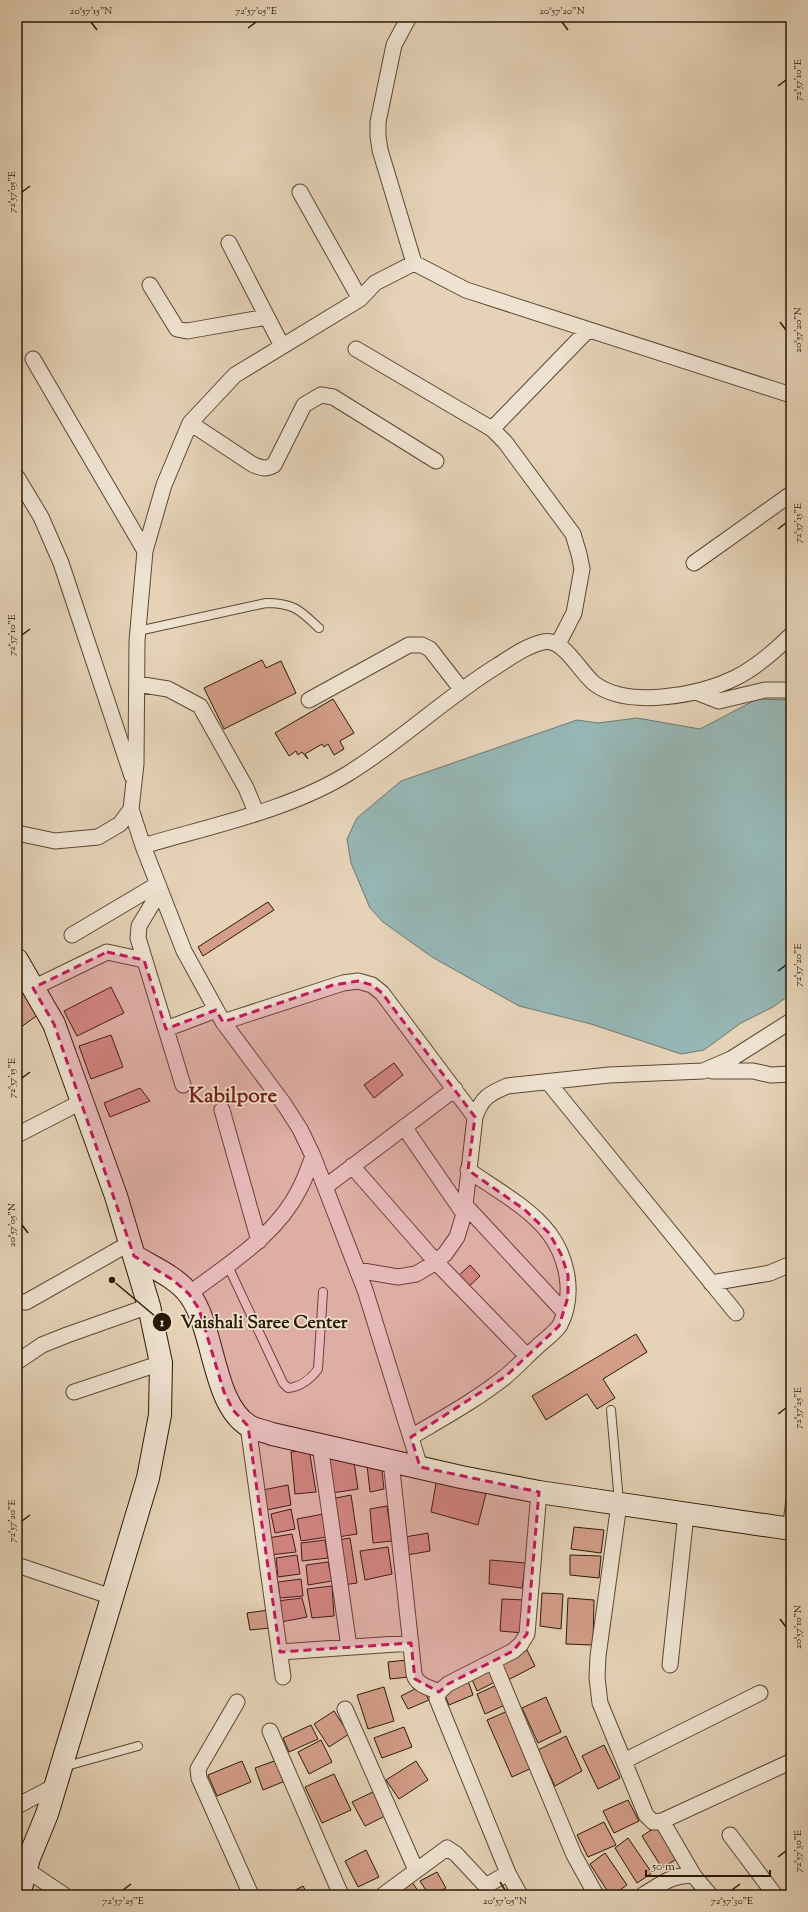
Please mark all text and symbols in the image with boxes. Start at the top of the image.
text: 20°57'15"N [70,4,112,19]
text: 72°57'05"E [235,4,277,19]
text: 20°57'20"N [539,4,585,19]
text: 72°57'10"E [791,59,806,101]
text: 72°57'05"E [5,171,20,213]
text: 20°57'20"N [791,307,806,353]
text: 72°57'15"E [791,503,806,543]
text: 72°57'10"E [5,614,20,656]
text: 72°57'20"E [791,944,806,986]
text: 72°57'15"E [5,1058,20,1098]
district label: Kabilpore [189,1082,278,1112]
text: 20°57'05"N [5,1203,20,1247]
callout: Vaishali Saree Center [152,1307,355,1337]
text: Vaishali Saree Center [180,1311,348,1337]
text: 1 [159,1314,165,1332]
text: 72°57'25"E [791,1387,806,1429]
text: 72°57'20"E [5,1500,20,1542]
text: 20°57'10"N [791,1605,806,1649]
text: 72°57'30"E [791,1830,806,1872]
scale bar [646,1852,770,1878]
text: 50 m [651,1858,675,1876]
text: 72°57'25"E [102,1894,144,1909]
text: 20°57'05"N [483,1894,527,1909]
text: 72°57'30"E [711,1894,753,1909]

